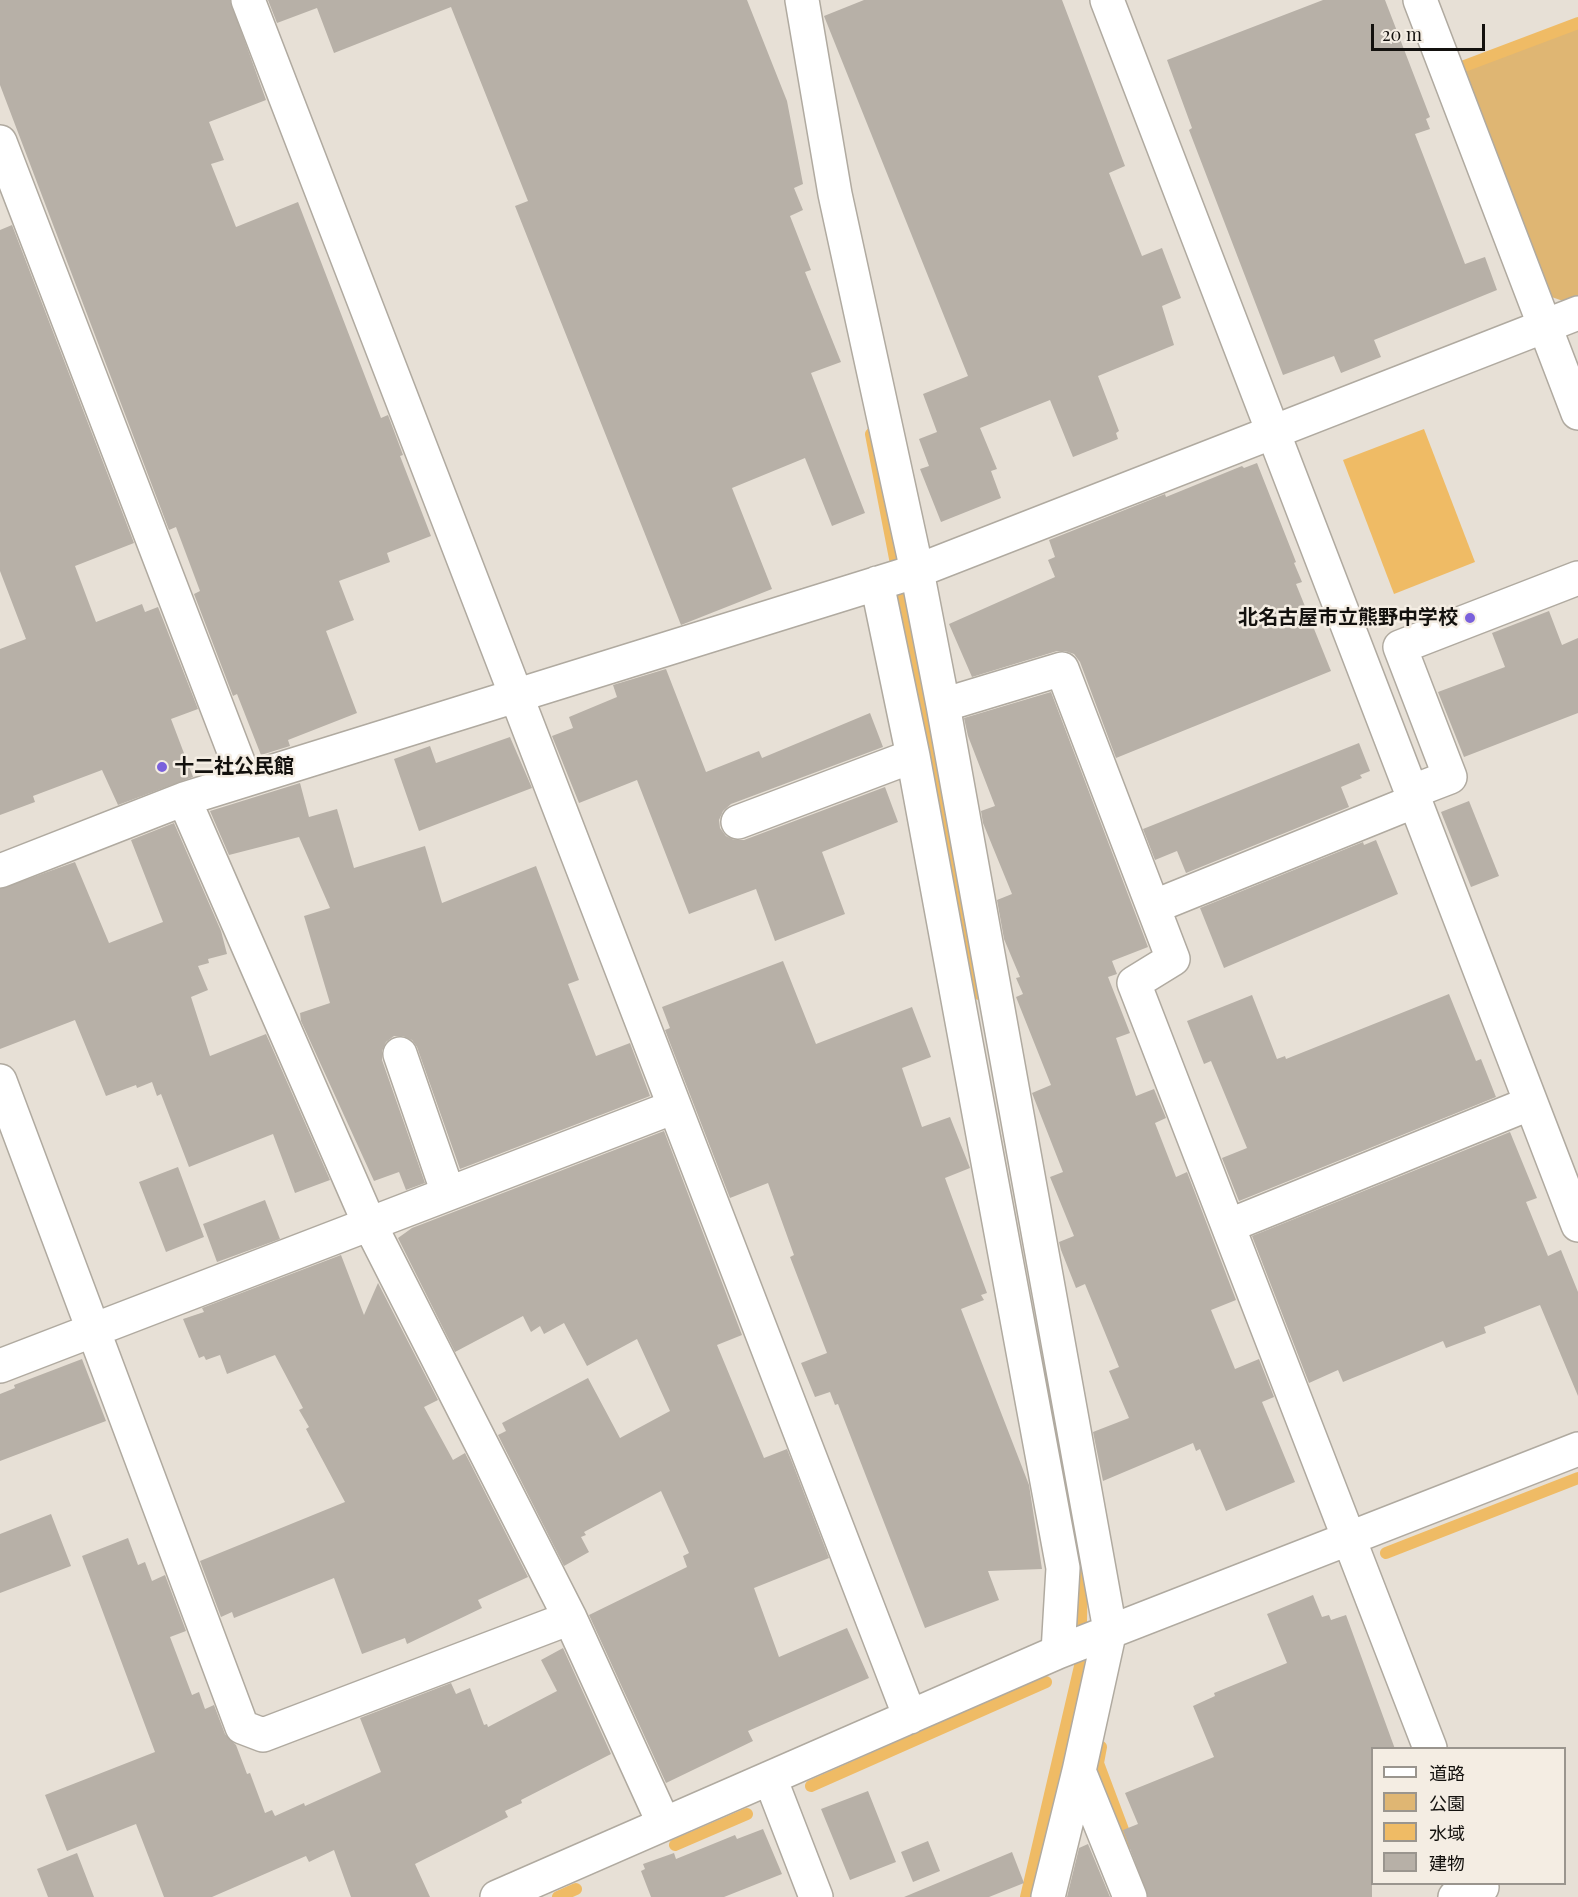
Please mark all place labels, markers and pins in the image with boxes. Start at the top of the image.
place label: 北名古屋市立熊野中学校 [1238,606,1458,630]
marker: 北名古屋市立熊野中学校 [1463,611,1477,625]
place label: 十二社公民館 [174,755,294,779]
marker: 十二社公民館 [155,760,169,774]

